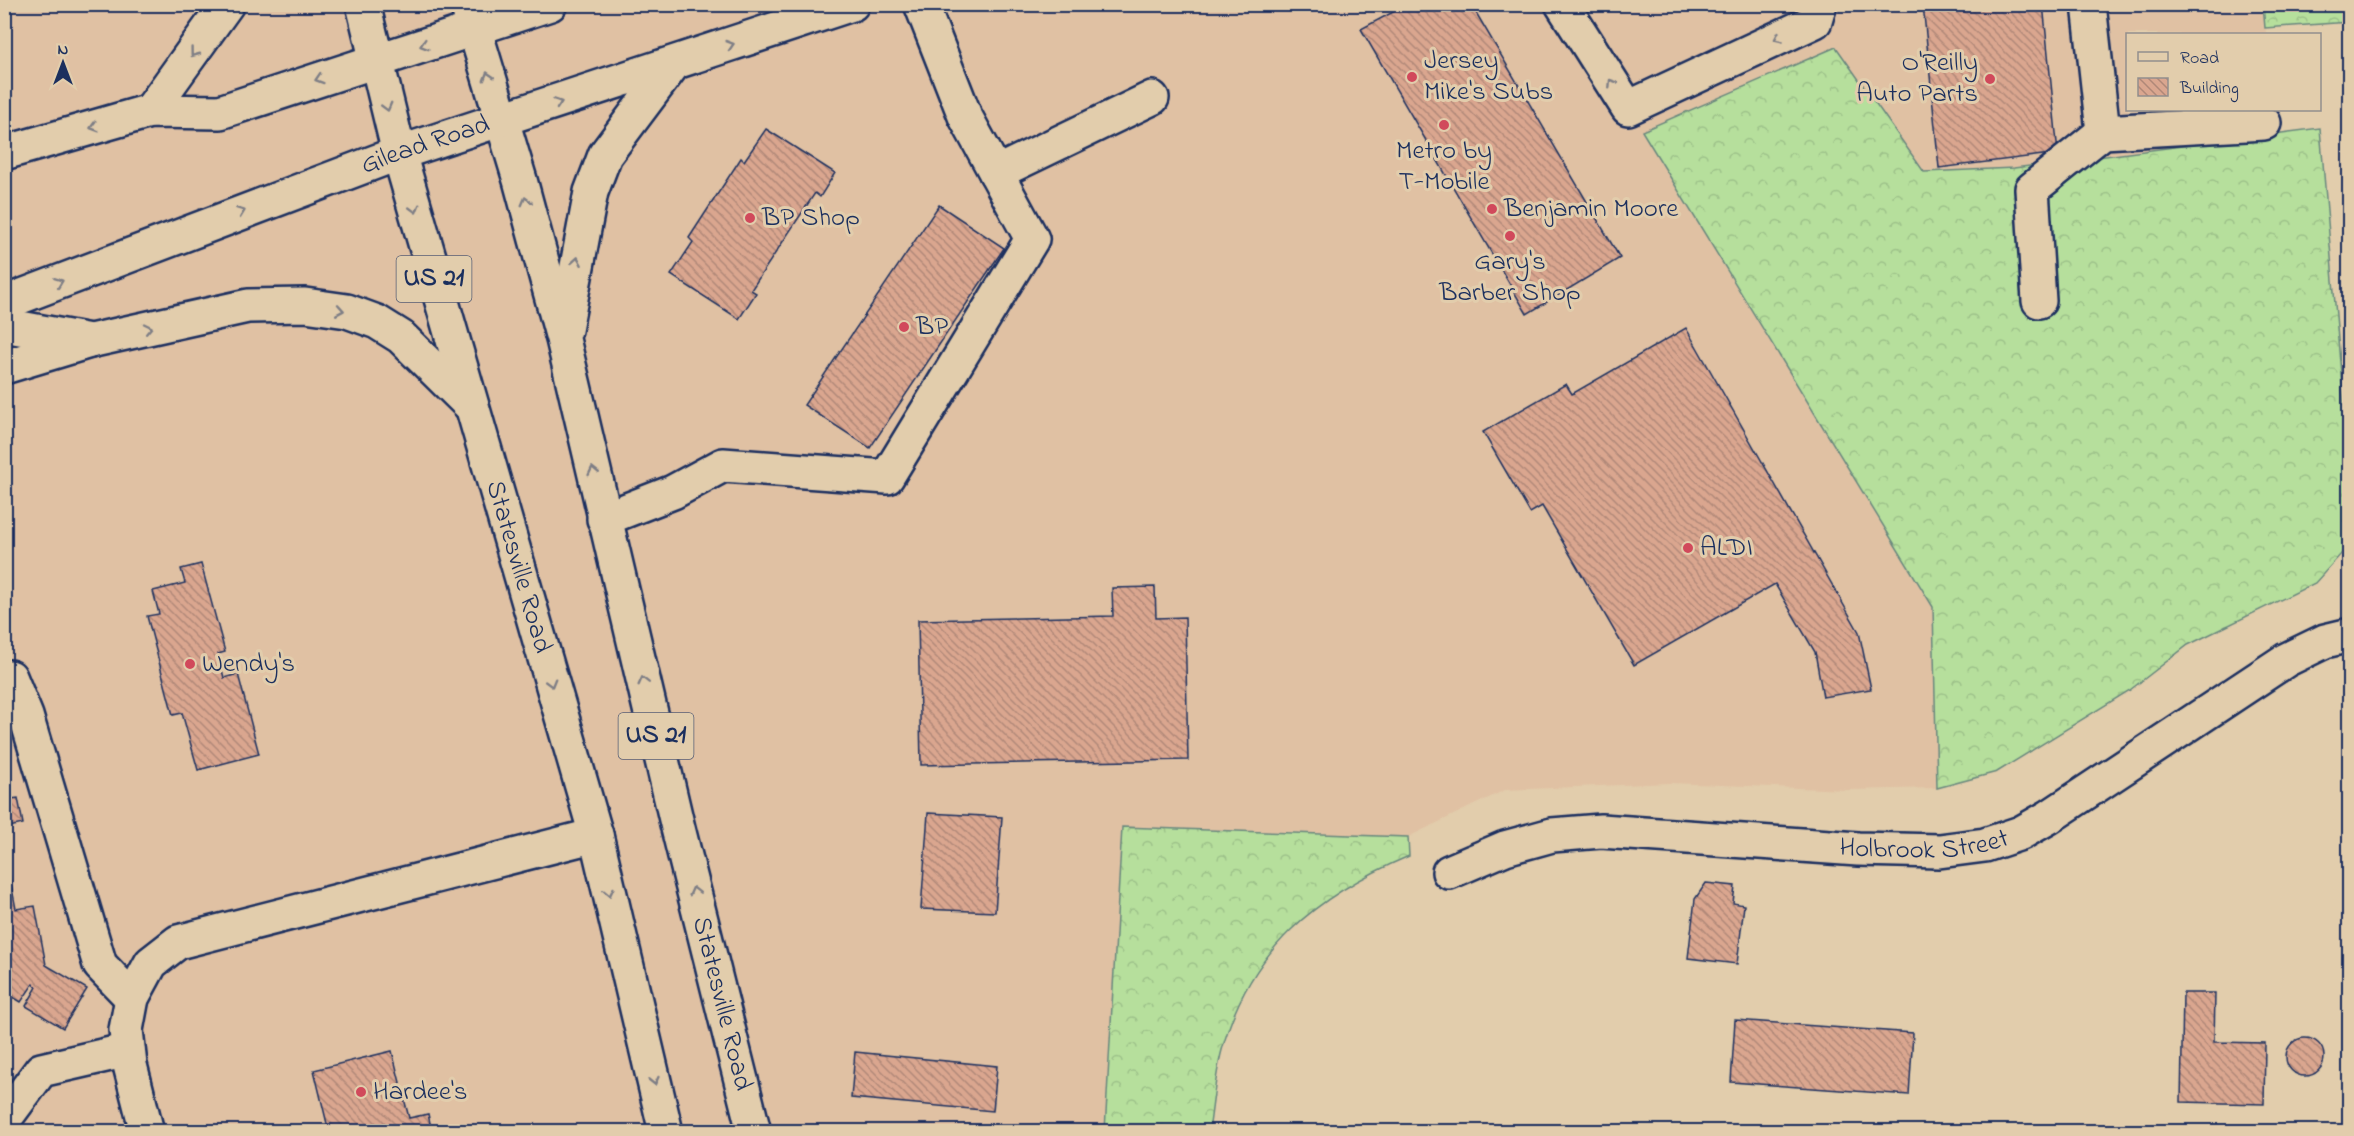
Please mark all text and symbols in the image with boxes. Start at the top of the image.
one-way arrow [1773,31,1784,43]
north arrow [33,33,93,93]
legend [2126,33,2321,111]
text: N [58,38,69,62]
one-way arrow [419,38,430,50]
one-way arrow [724,40,735,52]
place label: Jersey Mike's Subs [1424,42,1553,112]
place label: O'Reilly Auto Parts [1856,44,1978,114]
one-way arrow [190,46,201,57]
text: Road [2180,46,2219,72]
marker: Jersey Mike's Subs [1405,70,1419,84]
one-way arrow [483,71,495,82]
one-way arrow [314,72,325,84]
marker: O'Reilly Auto Parts [1983,72,1997,86]
text: Building [2179,76,2239,103]
one-way arrow [1607,79,1619,89]
one-way arrow [552,97,563,110]
one-way arrow [379,102,392,112]
street label: Gilead Road [355,105,495,185]
marker: Metro by T-Mobile [1437,118,1451,132]
one-way arrow [89,120,100,132]
place label: Metro by T-Mobile [1396,132,1492,202]
place label: Benjamin Moore [1503,190,1679,229]
one-way arrow [521,196,533,207]
place label: BP Shop [761,199,860,238]
marker: Benjamin Moore [1485,202,1499,216]
one-way arrow [408,203,420,214]
one-way arrow [235,206,246,219]
marker: BP Shop [743,211,757,225]
marker: Gary's Barber Shop [1503,229,1517,243]
place label: Gary's Barber Shop [1438,243,1581,313]
road number: US 21 [396,256,472,302]
one-way arrow [570,256,583,266]
one-way arrow [53,277,64,289]
one-way arrow [335,304,345,316]
place label: BP [915,308,948,347]
marker: BP [897,320,911,334]
one-way arrow [142,322,152,335]
one-way arrow [588,466,601,476]
street label: Statesville Road [475,476,562,658]
place label: ALDI [1700,529,1753,568]
marker: ALDI [1681,541,1695,555]
place label: Wendy's [202,645,295,684]
marker: Wendy's [183,657,197,671]
one-way arrow [544,677,556,688]
one-way arrow [638,677,651,687]
road number: US 21 [618,713,694,759]
street label: Holbrook Street [1838,819,2014,871]
one-way arrow [602,886,615,896]
one-way arrow [689,886,702,896]
street label: Statesville Road [681,913,762,1095]
place label: Hardee's [373,1073,468,1112]
one-way arrow [647,1076,660,1086]
marker: Hardee's [354,1085,368,1099]

